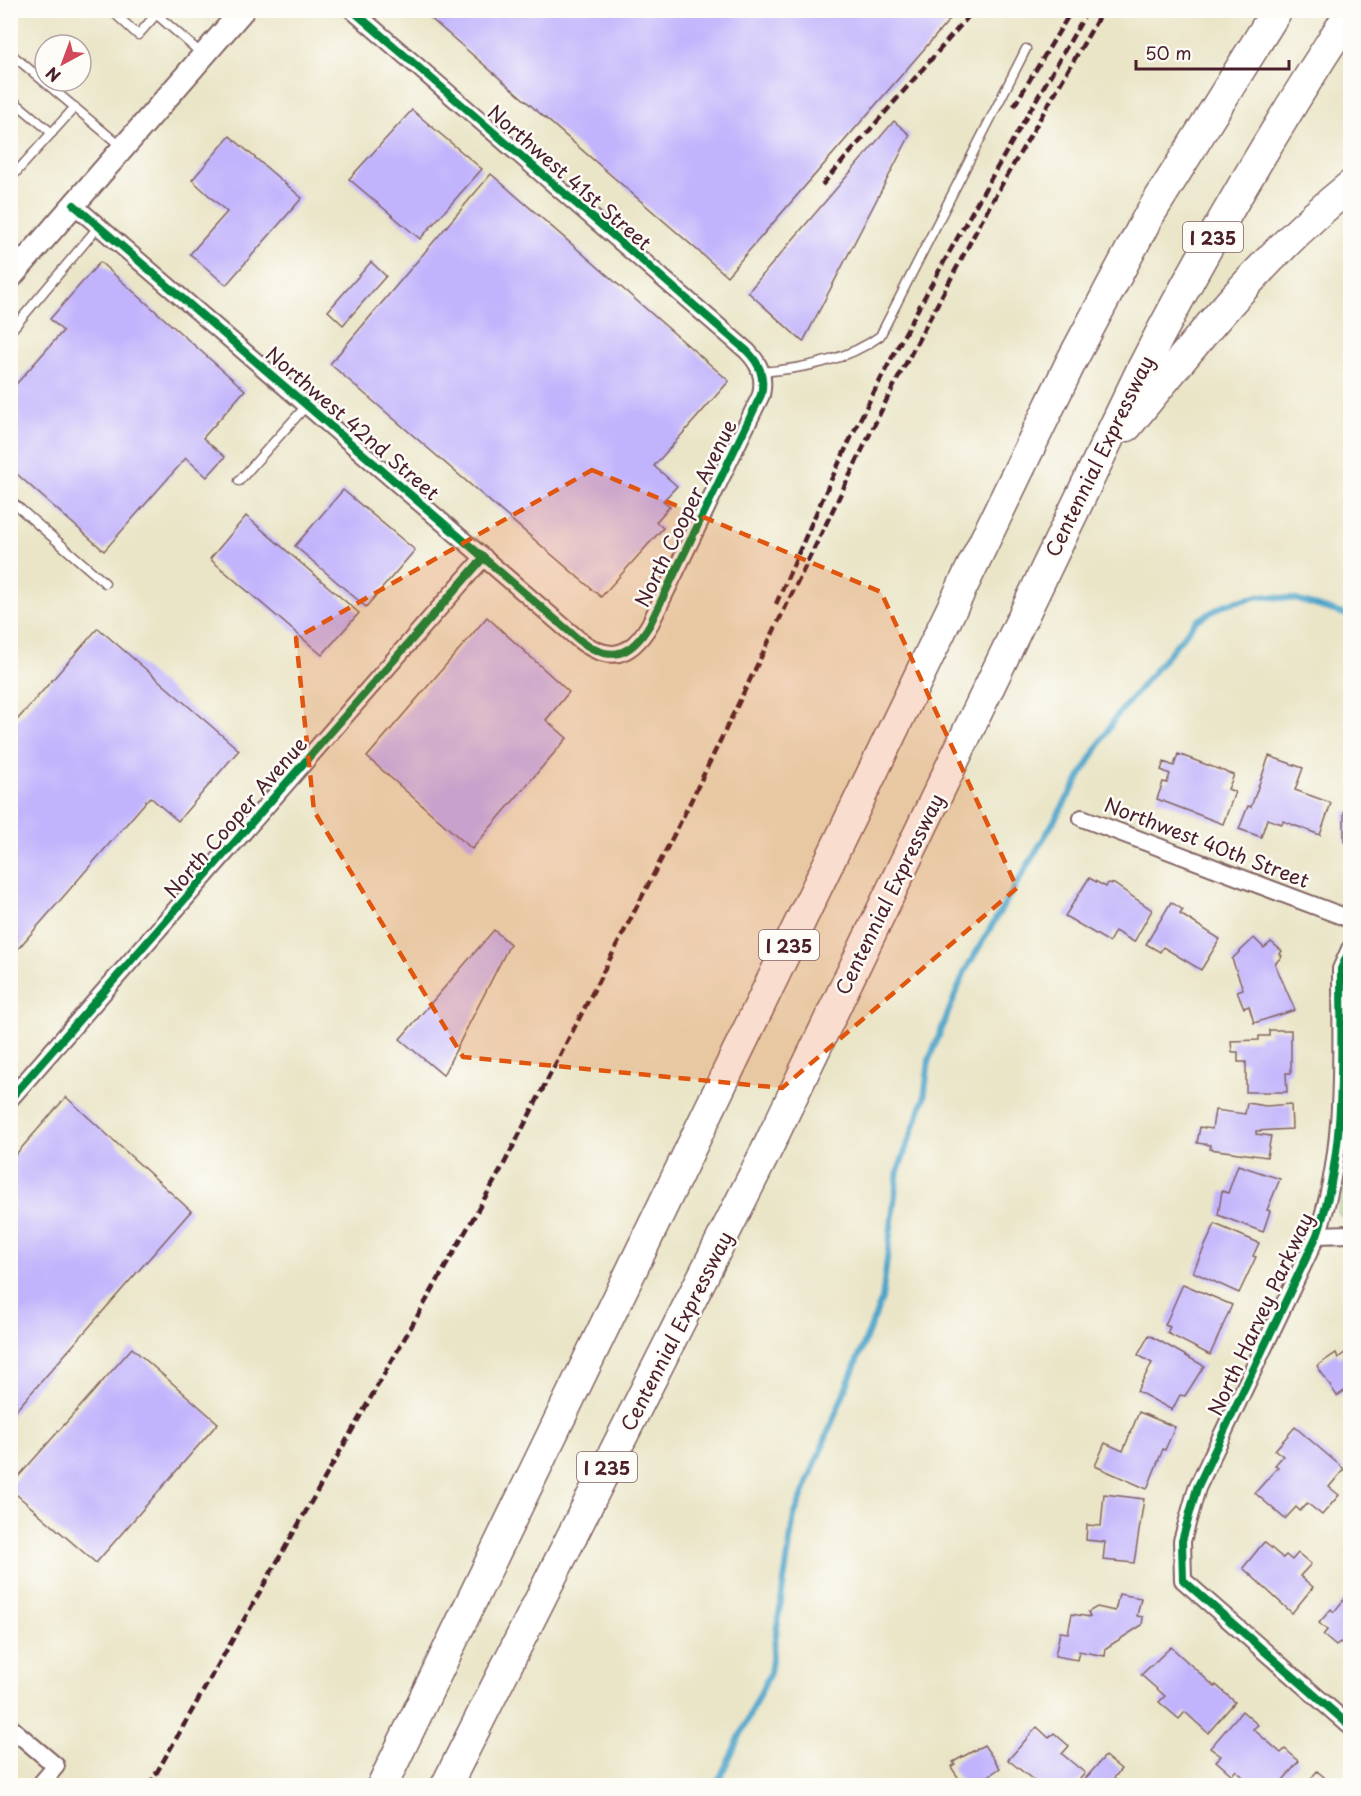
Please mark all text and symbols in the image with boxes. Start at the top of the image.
north arrow [33,33,93,93]
scale bar [1136,33,1289,71]
text: 50 m [1145,39,1192,66]
text: N [40,62,65,88]
street label: Northwest 41st Street [481,97,659,257]
road number: I 235 [1183,222,1243,252]
street label: Northwest 42nd Street [260,339,447,507]
street label: Centennial Expressway [1037,350,1161,562]
street label: North Cooper Avenue [627,414,744,612]
street label: North Cooper Avenue [156,730,314,904]
street label: Centennial Expressway [827,788,951,1000]
street label: Northwest 40th Street [1100,789,1314,895]
road number: I 235 [759,930,819,960]
street label: North Harvey Parkway [1200,1207,1320,1421]
street label: Centennial Expressway [613,1226,739,1436]
road number: I 235 [577,1452,637,1482]

